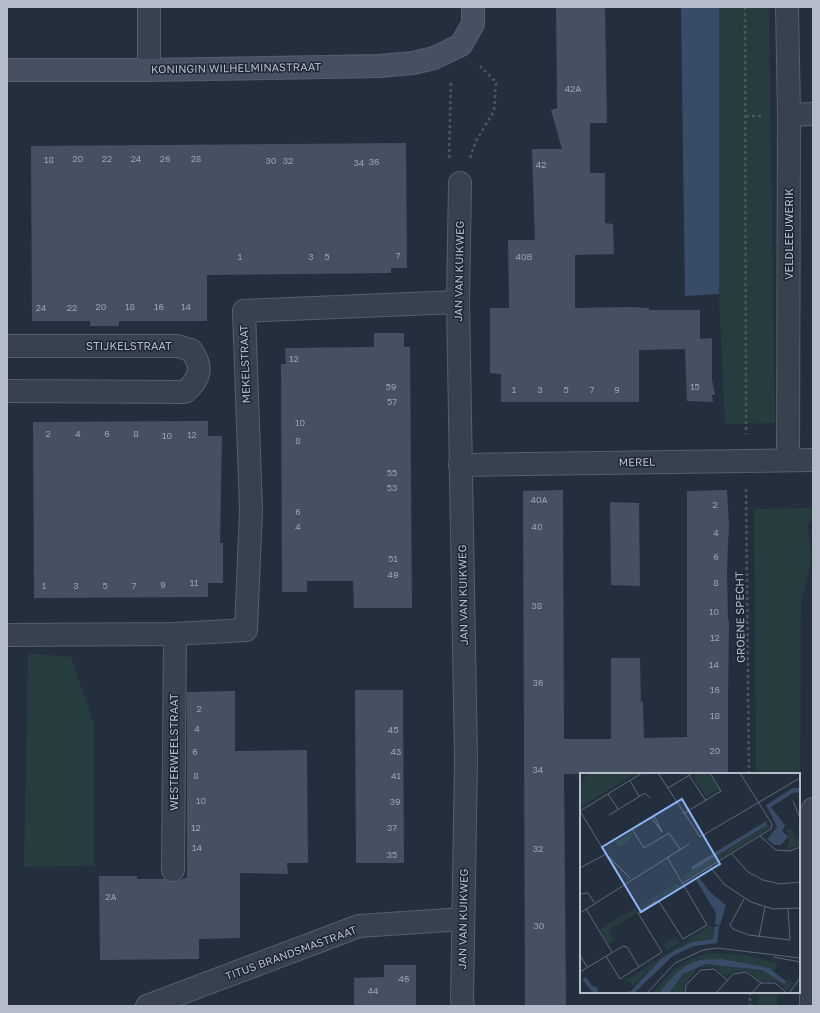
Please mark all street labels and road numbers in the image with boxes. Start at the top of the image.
street label: KONINGIN WILHELMINASTRAAT [151,60,321,75]
street label: VELDLEEUWERIK [782,188,795,280]
street label: JAN VAN KUIKWEG [451,220,466,322]
street label: MEKELSTRAAT [237,324,252,404]
street label: STIJKELSTRAAT [86,339,172,352]
street label: MEREL [619,455,656,468]
street label: JAN VAN KUIKWEG [455,544,470,646]
street label: GROENE SPECHT [732,571,747,663]
street label: WESTERWEELSTRAAT [167,693,180,811]
street label: JAN VAN KUIKWEG [455,868,470,970]
street label: TITUS BRANDSMASTRAAT [223,923,359,982]

